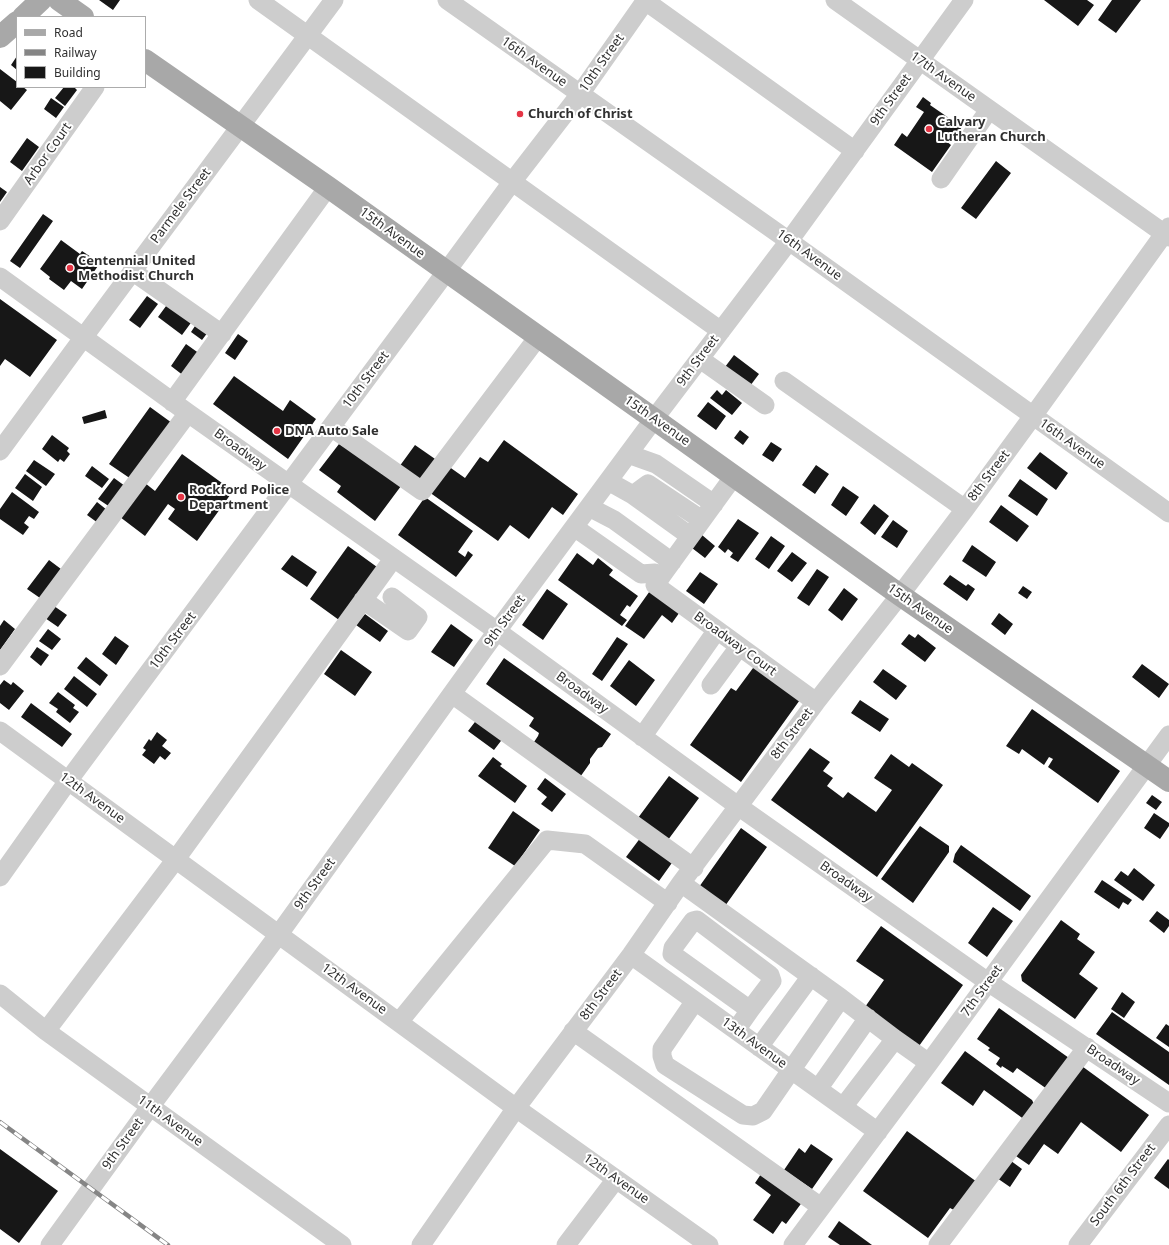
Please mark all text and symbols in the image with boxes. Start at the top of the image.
legend [16,16,146,88]
text: Road [54,24,83,41]
street label: 10th Street [576,31,628,95]
street label: 16th Avenue [498,34,570,90]
text: Railway [54,44,97,61]
street label: 17th Avenue [907,49,979,105]
text: Building [54,64,101,81]
street label: 9th Street [867,71,915,129]
place label: Church of Christ [528,106,633,122]
marker: Church of Christ [515,109,525,119]
place label: Calvary Lutheran Church [937,114,1046,145]
street label: Arbor Court [21,120,75,188]
marker: Calvary Lutheran Church [924,124,934,134]
street label: Parmele Street [148,165,214,247]
street label: 15th Avenue [356,204,428,262]
street label: 16th Avenue [773,226,845,284]
place label: Centennial United Methodist Church [78,253,196,284]
marker: Centennial United Methodist Church [65,263,75,273]
street label: 9th Street [674,332,722,390]
street label: 10th Street [340,348,392,412]
street label: 15th Avenue [621,393,693,449]
street label: 16th Avenue [1036,416,1108,472]
place label: DNA Auto Sale [285,423,379,439]
street label: Broadway [211,426,269,474]
marker: DNA Auto Sale [272,426,282,436]
street label: 8th Street [965,447,1013,505]
place label: Rockford Police Department [189,482,289,513]
marker: Rockford Police Department [176,492,186,502]
street label: 15th Avenue [884,581,956,637]
street label: 9th Street [481,592,529,650]
street label: 10th Street [147,609,199,673]
street label: Broadway Court [691,609,779,679]
street label: Broadway [553,669,611,717]
street label: 8th Street [768,705,816,763]
street label: 12th Avenue [56,769,128,827]
street label: 9th Street [291,855,339,913]
street label: Broadway [817,858,875,906]
street label: 12th Avenue [318,960,390,1018]
street label: 7th Street [958,962,1006,1020]
street label: 8th Street [577,966,625,1024]
street label: 13th Avenue [718,1014,790,1072]
street label: Broadway [1083,1042,1143,1088]
street label: 11th Avenue [134,1092,206,1150]
street label: 9th Street [99,1115,147,1173]
street label: South 6th Street [1087,1141,1159,1229]
street label: 12th Avenue [580,1151,652,1207]

